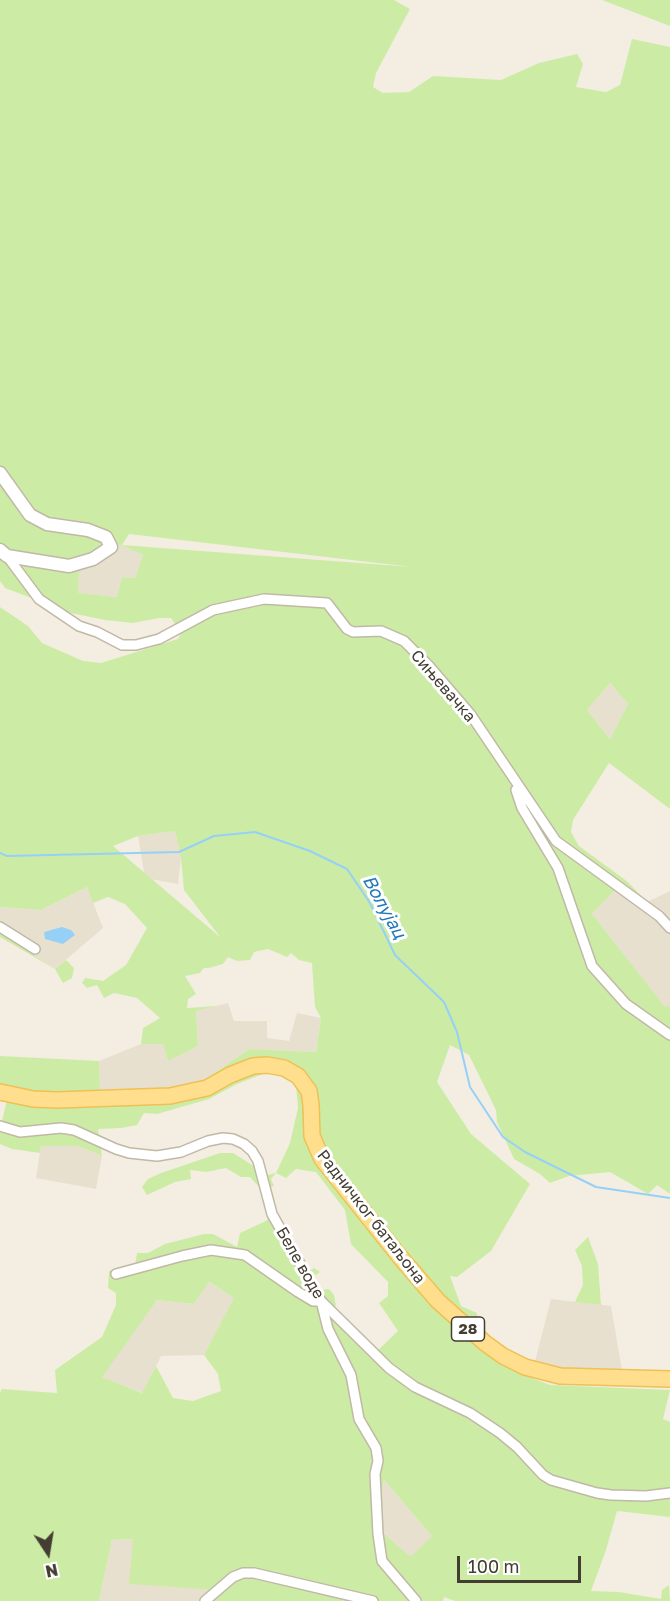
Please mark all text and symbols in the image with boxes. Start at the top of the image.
street label: Сињевачка [407,646,479,726]
water label: Волујац [358,871,410,943]
street label: Радничког батаљона [313,1146,429,1288]
street label: Беле воде [272,1224,328,1302]
road number: 28 [452,1317,484,1341]
north arrow [18,1523,78,1583]
scale bar [460,1544,584,1582]
text: 100 m [468,1555,519,1577]
text: N [44,1560,60,1582]

